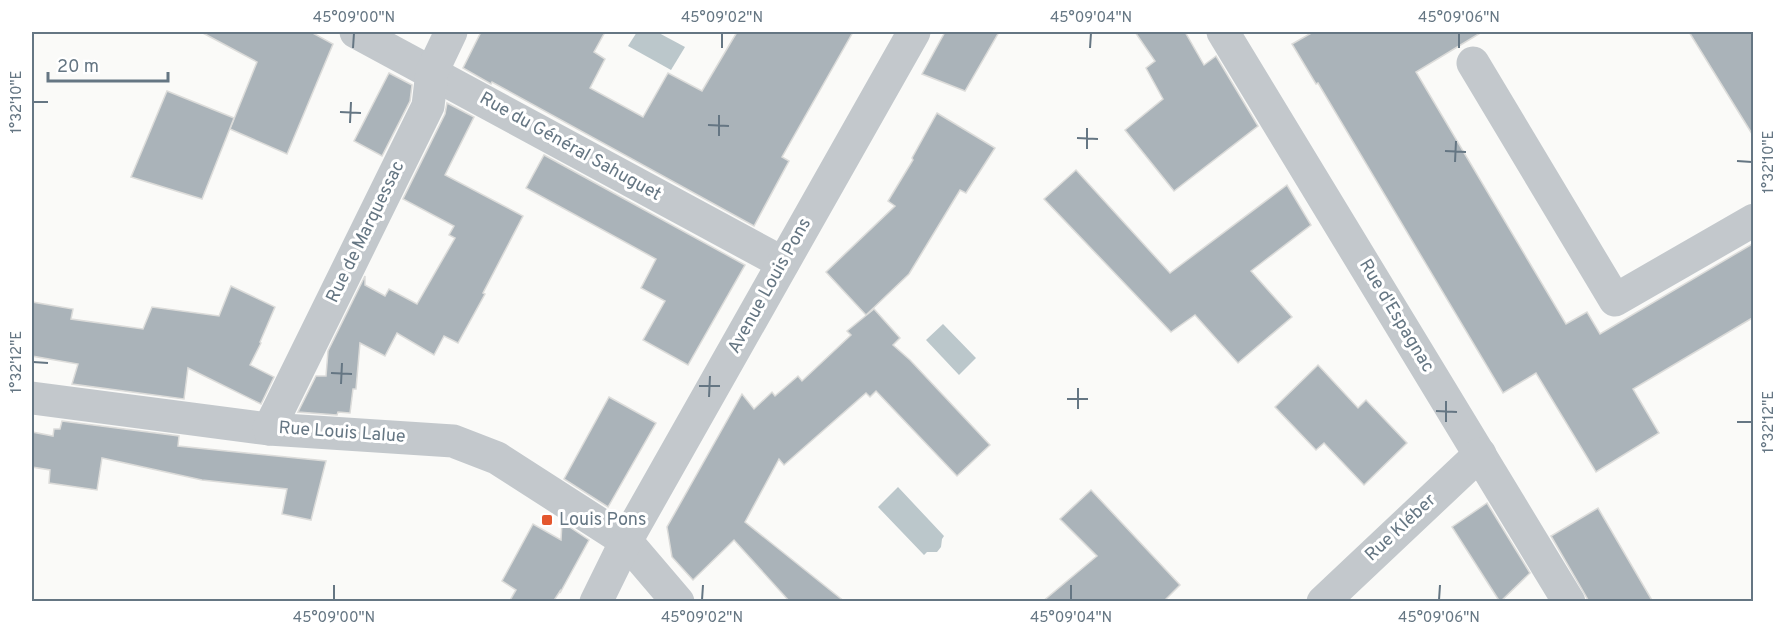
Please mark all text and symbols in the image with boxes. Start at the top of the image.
text: 45°09'00"N [313,9,395,28]
text: 45°09'02"N [681,9,763,28]
text: 45°09'04"N [1050,9,1132,28]
text: 45°09'06"N [1418,9,1500,28]
scale bar [48,45,168,83]
text: 20 m [57,56,99,79]
text: 1°32'10"E [8,70,27,134]
street label: Rue du Général Sahuguet [475,87,665,207]
text: 1°32'10"E [1760,130,1779,194]
street label: Rue de Marquessac [322,157,410,307]
street label: Avenue Louis Pons [723,214,817,358]
street label: Rue d'Espagnac [1353,255,1439,377]
text: 1°32'12"E [8,331,27,393]
text: 1°32'12"E [1760,391,1779,453]
street label: Rue Louis Lalue [278,417,406,449]
street label: Rue Kléber [1361,489,1441,567]
place label: Louis Pons [559,509,646,532]
marker: Louis Pons [540,513,554,527]
text: 45°09'00"N [293,609,375,628]
text: 45°09'02"N [661,609,743,628]
text: 45°09'04"N [1030,609,1112,628]
text: 45°09'06"N [1398,609,1480,628]

